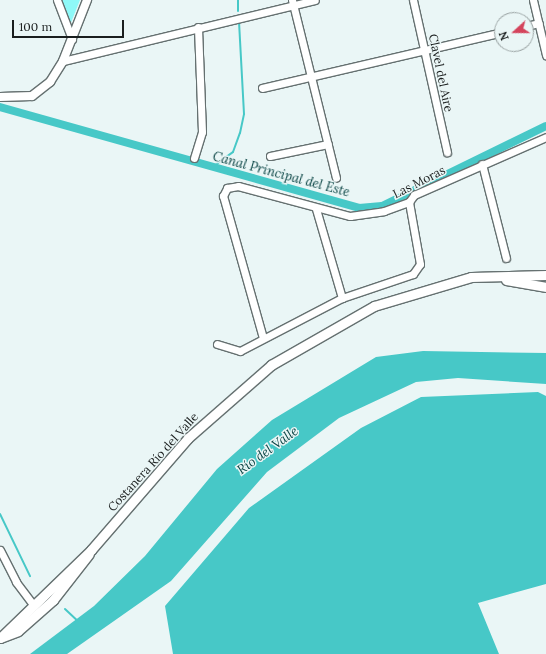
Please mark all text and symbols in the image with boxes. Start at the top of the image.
scale bar [14,12,126,38]
north arrow [494,12,534,52]
text: 100 m [19,19,52,34]
text: N [496,29,512,42]
street label: Clavel del Aire [426,33,456,113]
water label: Canal Principal del Este [211,149,351,201]
street label: Las Moras [390,163,448,201]
street label: Costanera Río del Valle [105,410,201,514]
water label: Río del Valle [235,424,301,478]

